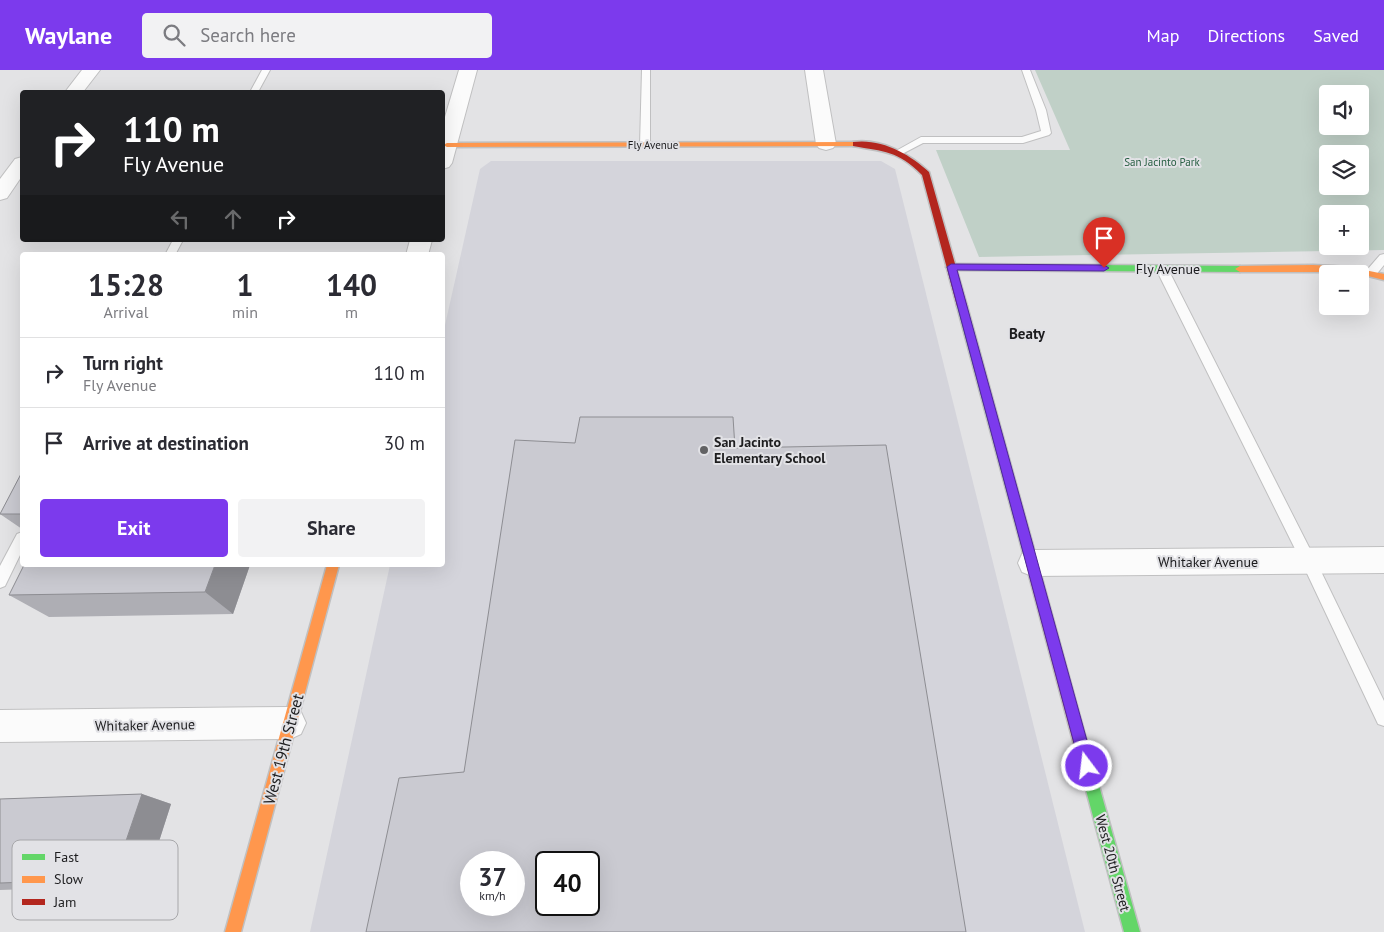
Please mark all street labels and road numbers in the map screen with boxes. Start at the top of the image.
street label: Fly Avenue [628,138,679,152]
street label: Fly Avenue [1136,260,1200,278]
street label: Whitaker Avenue [1158,553,1258,571]
street label: West 19th Street [259,691,308,807]
street label: Whitaker Avenue [95,715,195,735]
street label: West 20th Street [1091,813,1135,914]

